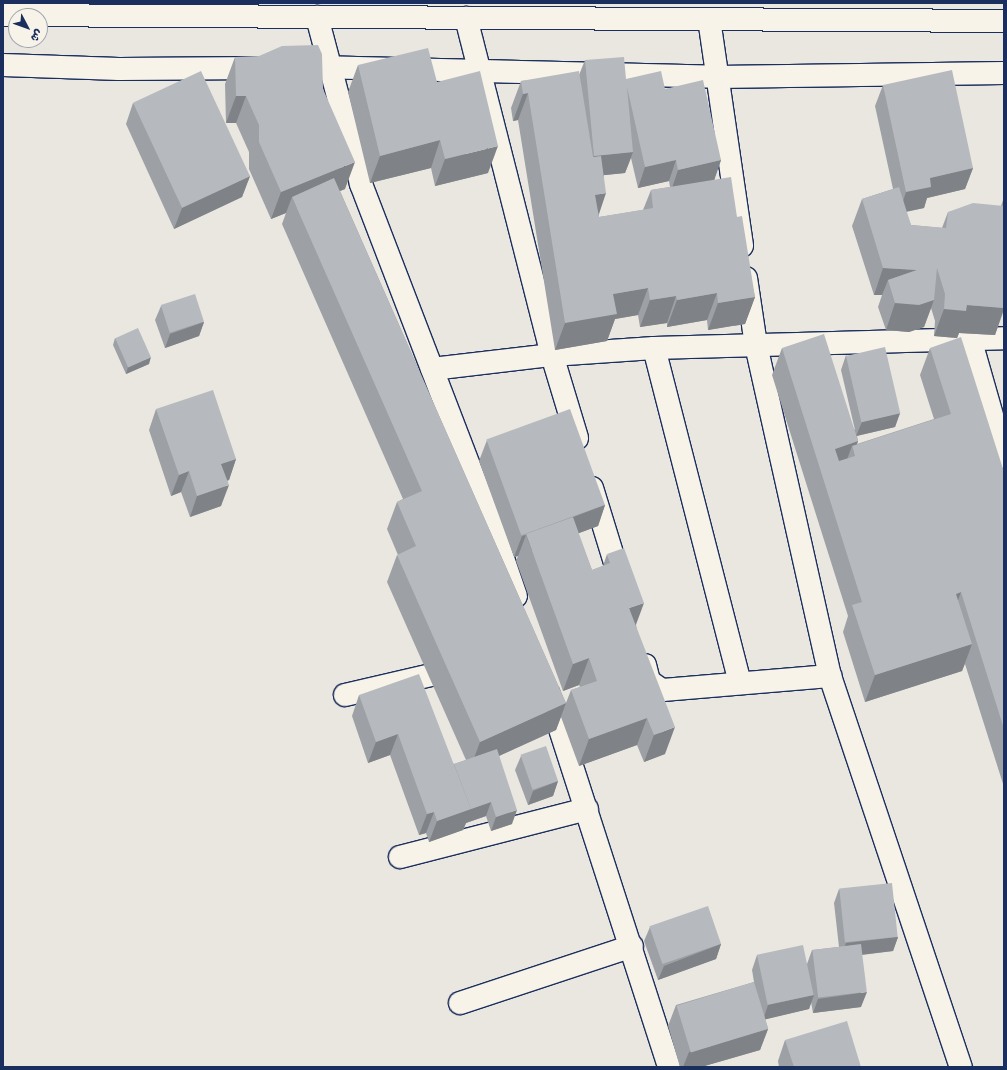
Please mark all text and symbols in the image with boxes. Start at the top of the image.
north arrow [8,8,48,48]
text: ش [28,27,46,44]

